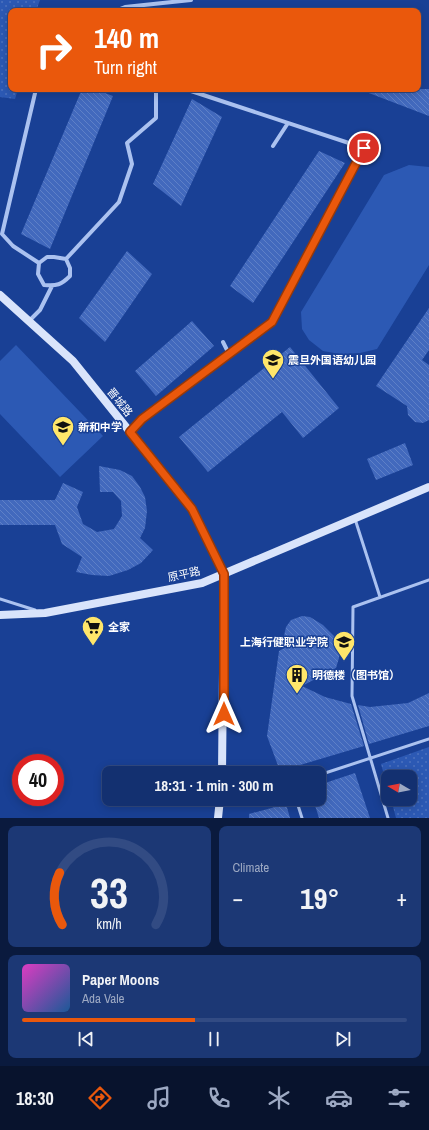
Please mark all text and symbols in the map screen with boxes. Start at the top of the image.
text: 140 m [94,19,159,57]
icon: right [28,24,80,76]
text: Turn right [94,55,157,80]
pin [347,131,381,165]
icon: arrive [353,137,375,159]
school or university icon: 震旦外国语幼儿园 [260,347,286,380]
place label: 震旦外国语幼儿园 [288,353,376,367]
street label: 晋城路 [104,385,136,419]
school or university icon: 新和中学 [50,414,76,447]
place label: 新和中学 [78,420,122,434]
street label: 原平路 [166,563,202,585]
supermarket icon: 全家 [80,614,106,647]
place label: 全家 [108,620,130,634]
school or university icon: 上海行健职业学院 [331,629,357,662]
place label: 上海行健职业学院 [240,635,328,649]
building icon: 明德楼（图书馆） [284,662,310,695]
place label: 明德楼（图书馆） [312,668,400,682]
position arrow [203,693,245,735]
speed limit sign: 40 [12,754,64,806]
north arrow [381,770,417,806]
map controls [381,770,417,806]
text: 18:31 · 1 min · 300 m [155,775,273,796]
text: Climate [233,859,269,876]
text: 33 [90,864,128,920]
text: 19° [300,878,339,918]
text: − [233,883,243,913]
text: + [396,883,407,913]
text: km/h [97,913,122,932]
text: Paper Moons [82,969,159,990]
text: Ada Vale [82,990,124,1007]
icon: previous [75,1028,97,1050]
icon: pause [203,1028,225,1050]
icon: next [332,1028,354,1050]
icon: directions [86,1084,114,1112]
icon: music [145,1084,173,1112]
icon: phone [205,1084,233,1112]
icon: climate [265,1084,293,1112]
icon: car [325,1084,353,1112]
icon: filters [385,1084,413,1112]
text: 18:30 [16,1086,54,1111]

